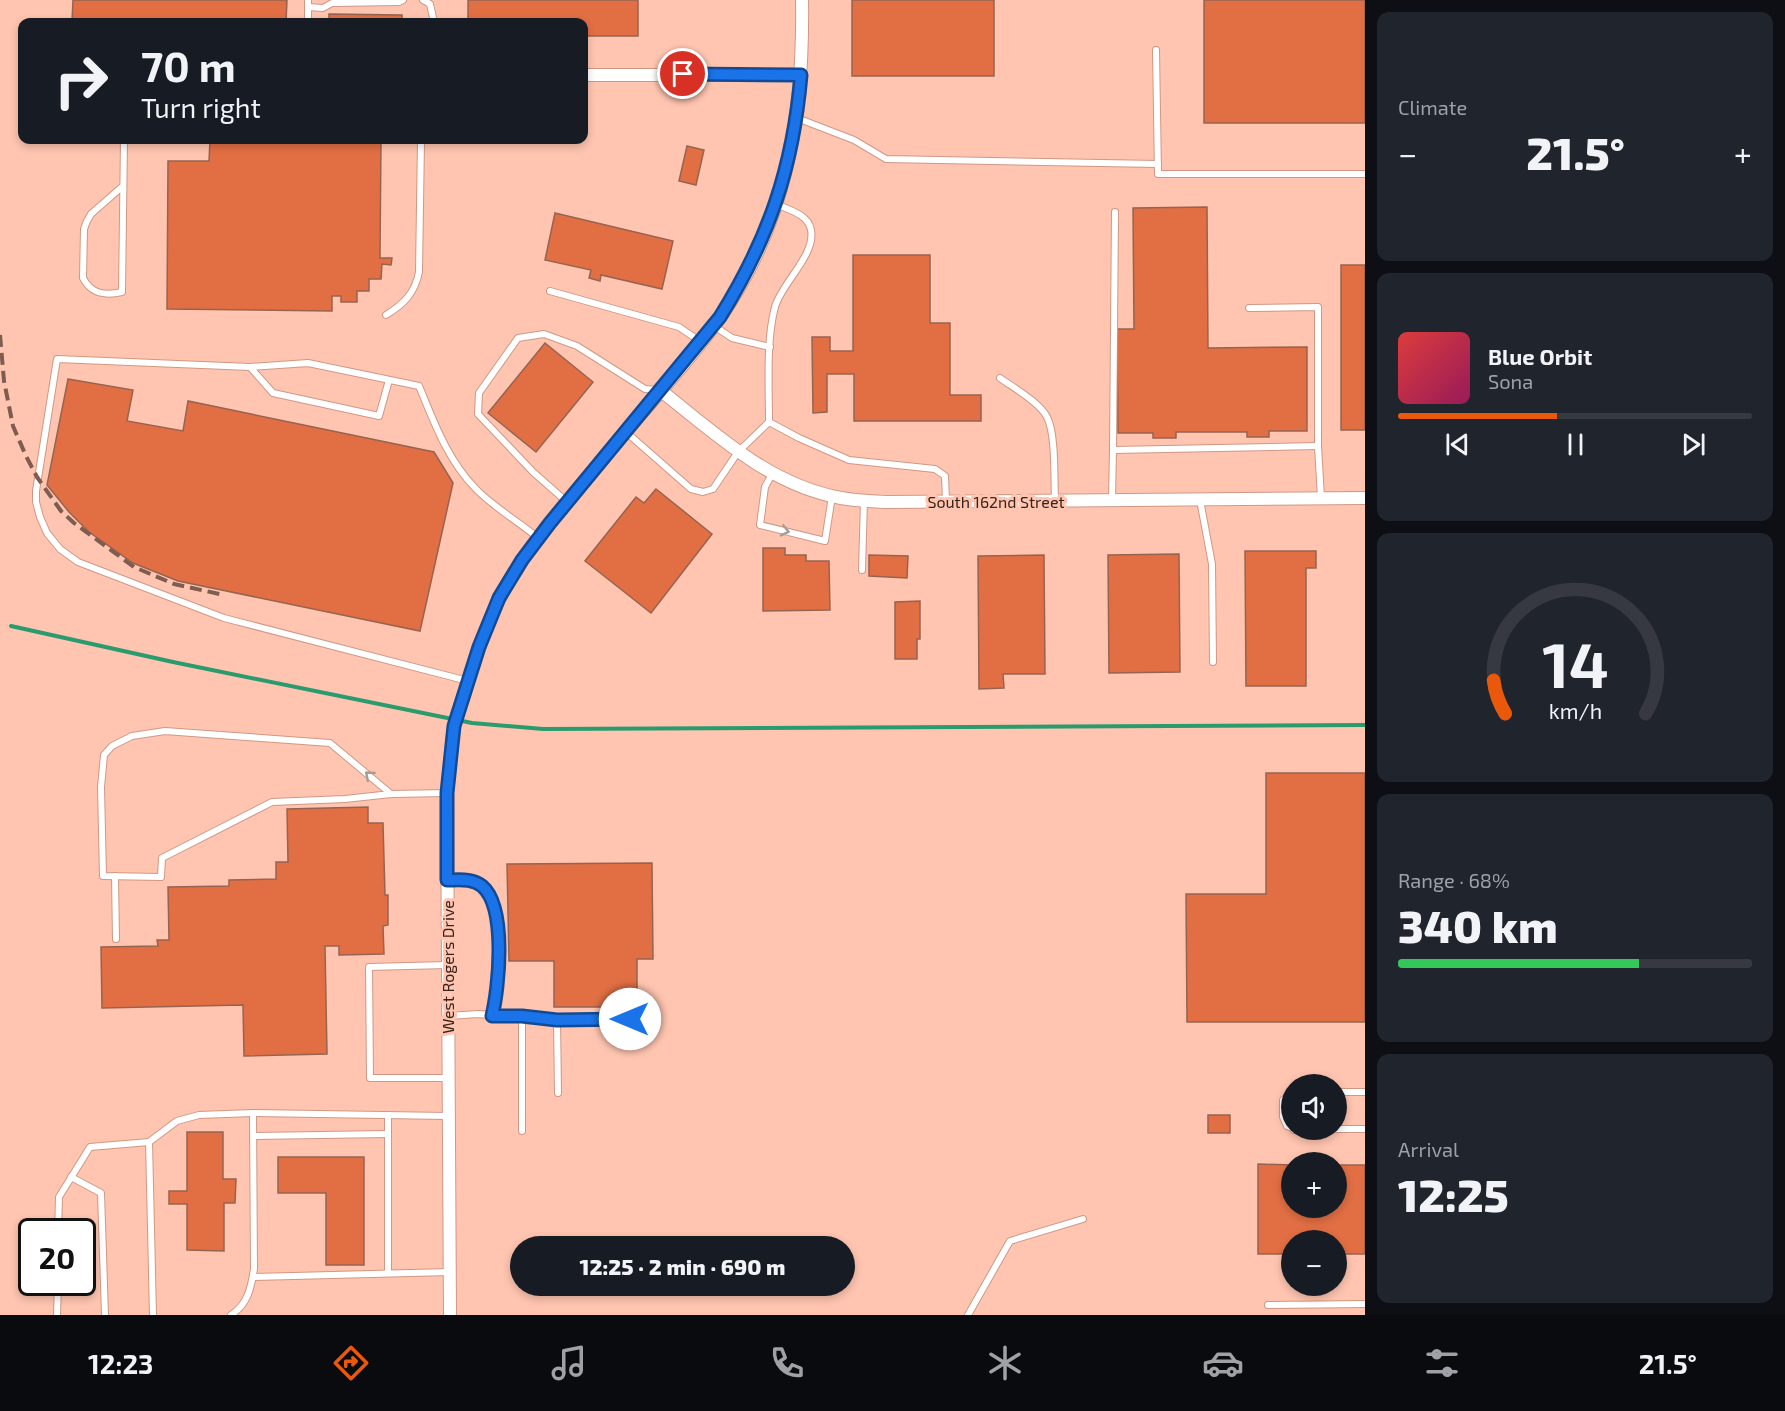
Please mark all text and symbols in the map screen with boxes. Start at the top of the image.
text: 70 m [141,40,236,90]
icon: right [42,42,120,120]
pin [657,48,708,99]
icon: arrive [666,57,699,90]
text: Turn right [141,91,261,123]
text: Climate [1398,95,1467,119]
text: 21.5° [1526,125,1625,179]
text: − [1398,133,1417,173]
text: + [1734,133,1752,173]
text: Blue Orbit [1488,343,1592,369]
text: Sona [1488,369,1533,393]
icon: previous [1441,428,1474,461]
icon: pause [1559,428,1592,461]
icon: next [1677,428,1710,461]
street label: South 162nd Street [927,492,1065,511]
one-way arrow [780,524,790,537]
text: 14 [1542,627,1608,702]
text: km/h [1548,699,1602,724]
one-way arrow [365,771,376,782]
text: Range · 68% [1398,868,1510,892]
text: 340 km [1398,898,1558,952]
street label: West Rogers Drive [438,900,457,1034]
position arrow [598,987,662,1051]
map controls [1281,1074,1347,1296]
button: sound [1281,1074,1347,1140]
text: Arrival [1398,1137,1459,1161]
button: + [1281,1152,1347,1218]
text: 12:25 [1398,1167,1509,1221]
speed limit sign: 20 [18,1218,96,1296]
button: − [1281,1230,1347,1296]
text: 12:25 · 2 min · 690 m [580,1253,785,1279]
icon: directions [330,1342,372,1384]
icon: music [548,1342,590,1384]
icon: phone [766,1342,808,1384]
icon: climate [984,1342,1026,1384]
icon: car [1202,1342,1244,1384]
icon: filters [1421,1342,1463,1384]
text: 12:23 [88,1347,153,1379]
text: 21.5° [1639,1347,1697,1379]

